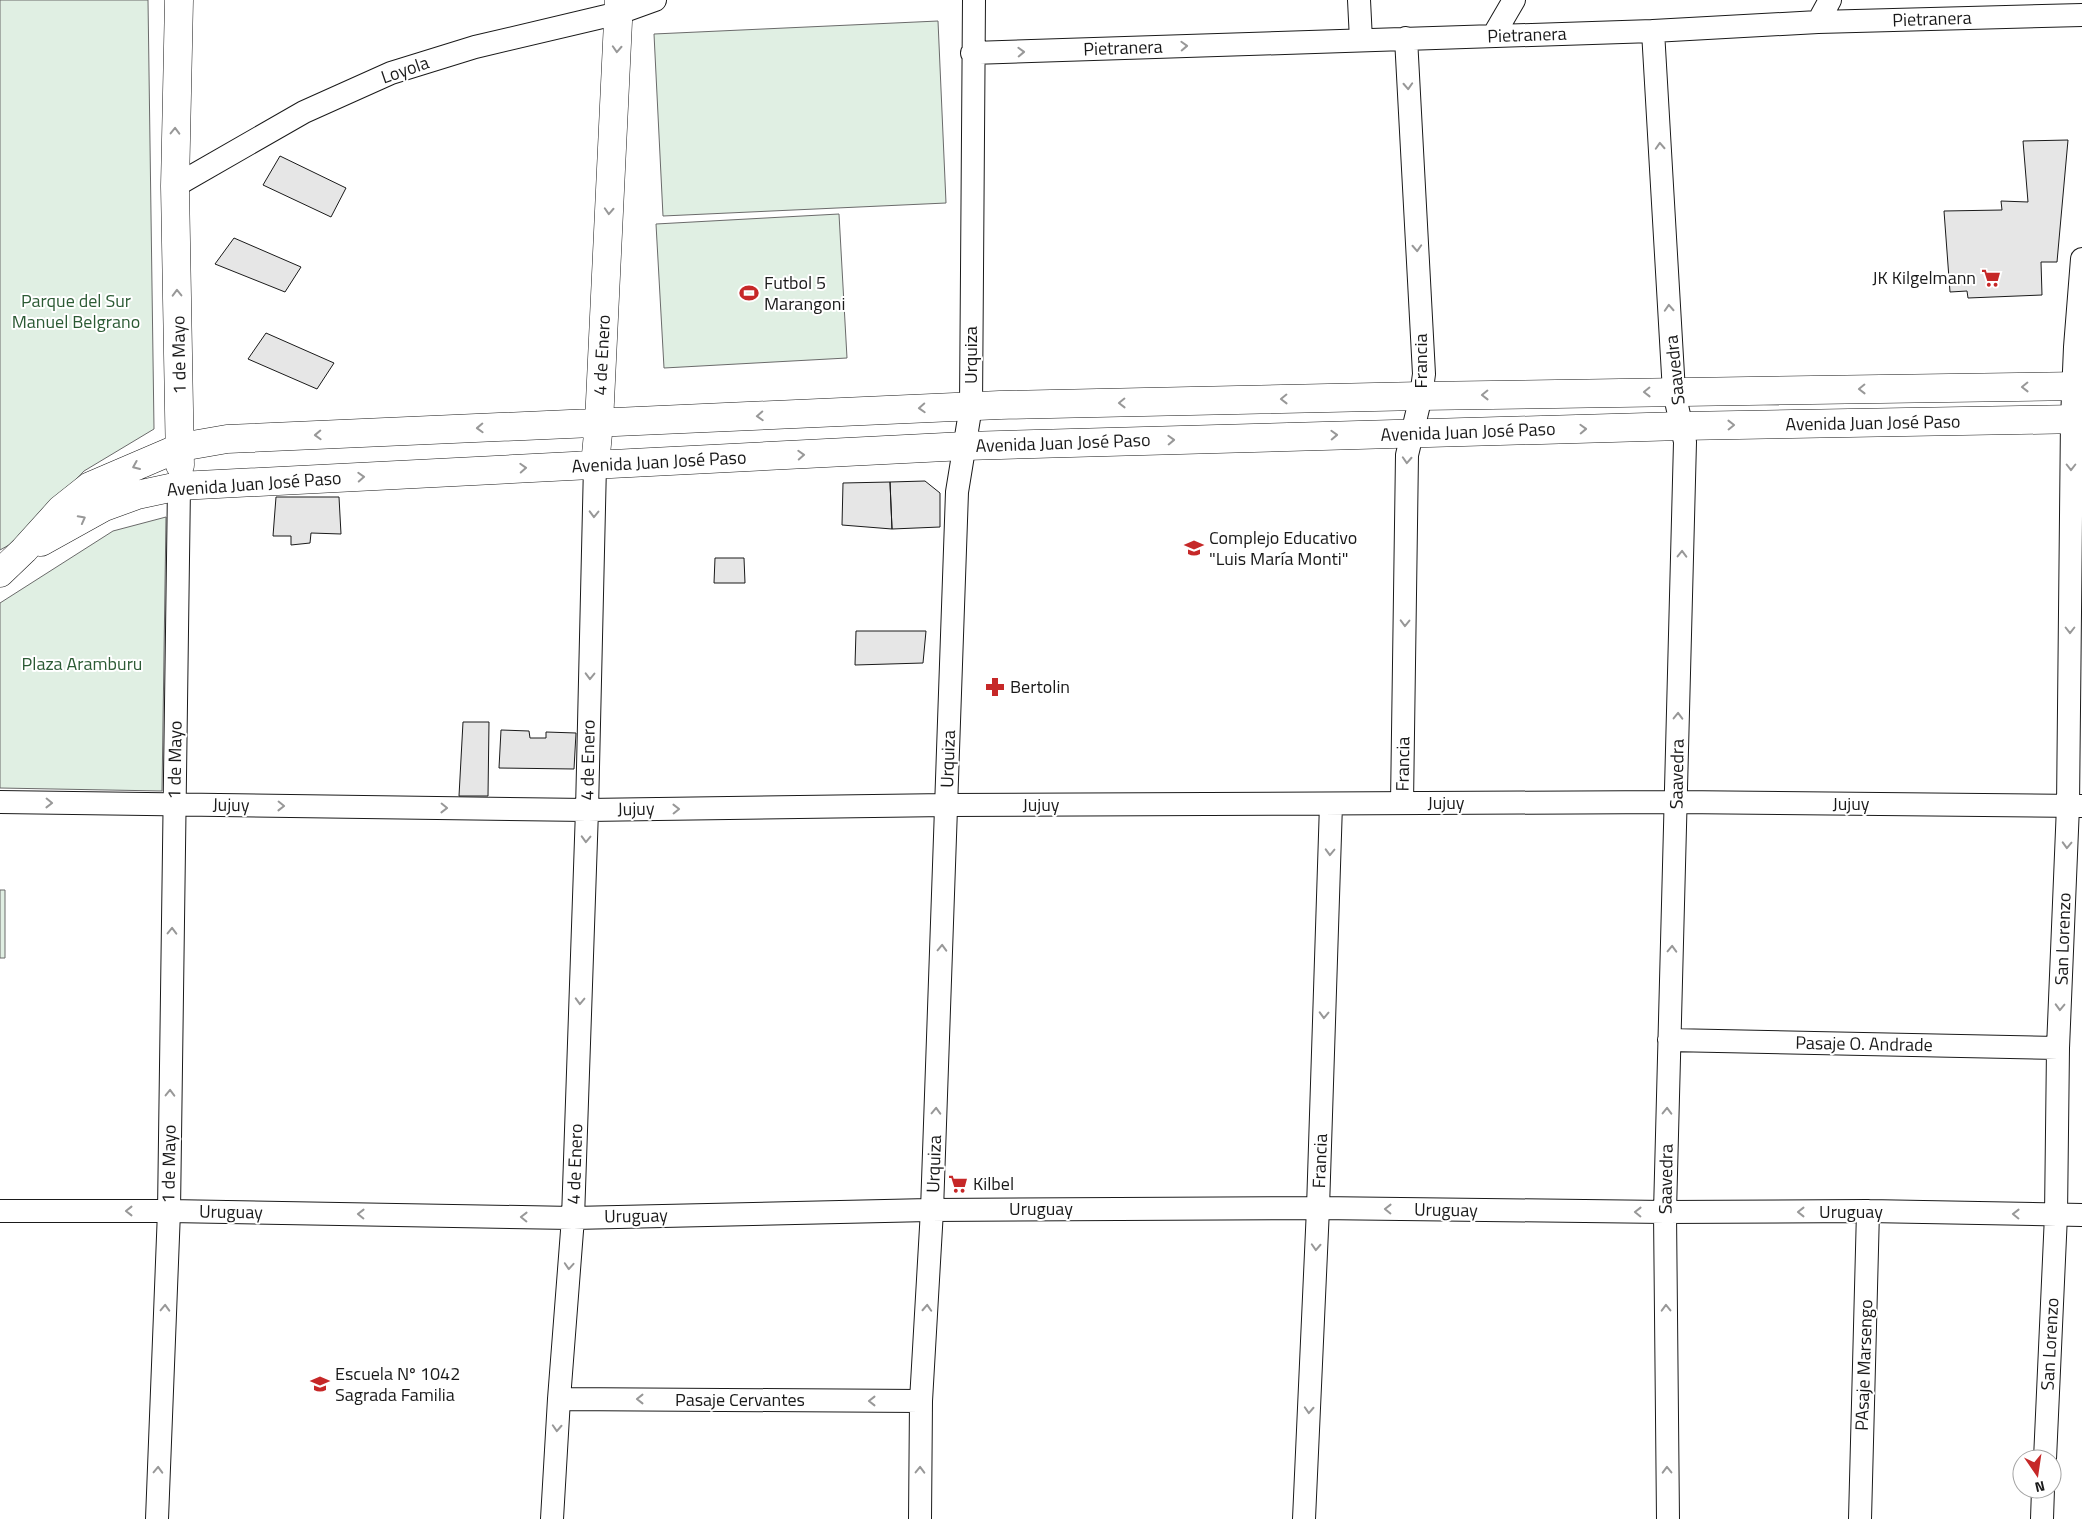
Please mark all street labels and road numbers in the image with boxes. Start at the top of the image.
street label: Pietranera [1892,4,1972,33]
street label: Pietranera [1487,20,1567,49]
street label: Pietranera [1083,33,1163,62]
street label: Loyola [377,49,432,90]
street label: 4 de Enero [586,314,617,396]
street label: 1 de Mayo [164,315,193,395]
street label: Urquiza [957,326,984,384]
street label: Francia [1407,334,1434,388]
street label: Saavedra [1657,334,1692,406]
street label: Avenida Juan José Paso [1785,407,1961,438]
street label: Avenida Juan José Paso [1380,415,1556,448]
street label: Avenida Juan José Paso [975,426,1151,459]
street label: Avenida Juan José Paso [571,443,747,480]
street label: Avenida Juan José Paso [166,464,342,503]
street label: 4 de Enero [573,719,602,801]
street label: 1 de Mayo [160,720,189,800]
street label: Urquiza [933,730,962,788]
street label: Francia [1389,736,1416,792]
street label: Saavedra [1662,739,1691,809]
street label: Jujuy [1428,789,1465,816]
street label: Jujuy [1833,790,1870,817]
street label: Jujuy [212,791,250,818]
street label: Jujuy [1023,791,1060,818]
street label: Jujuy [617,795,655,822]
street label: San Lorenzo [2047,892,2078,986]
street label: Pasaje O. Andrade [1795,1029,1933,1058]
street label: 4 de Enero [560,1123,589,1205]
street label: 1 de Mayo [154,1124,183,1204]
street label: Francia [1305,1133,1334,1189]
street label: Urquiza [919,1135,948,1193]
street label: Saavedra [1651,1144,1680,1214]
street label: Uruguay [1009,1195,1073,1222]
street label: Uruguay [1414,1195,1478,1224]
street label: Uruguay [199,1197,263,1226]
street label: Uruguay [1819,1198,1883,1225]
street label: Uruguay [604,1201,668,1230]
street label: San Lorenzo [2034,1297,2065,1391]
street label: PAsaje Marsengo [1848,1299,1879,1431]
street label: Pasaje Cervantes [675,1386,805,1413]

